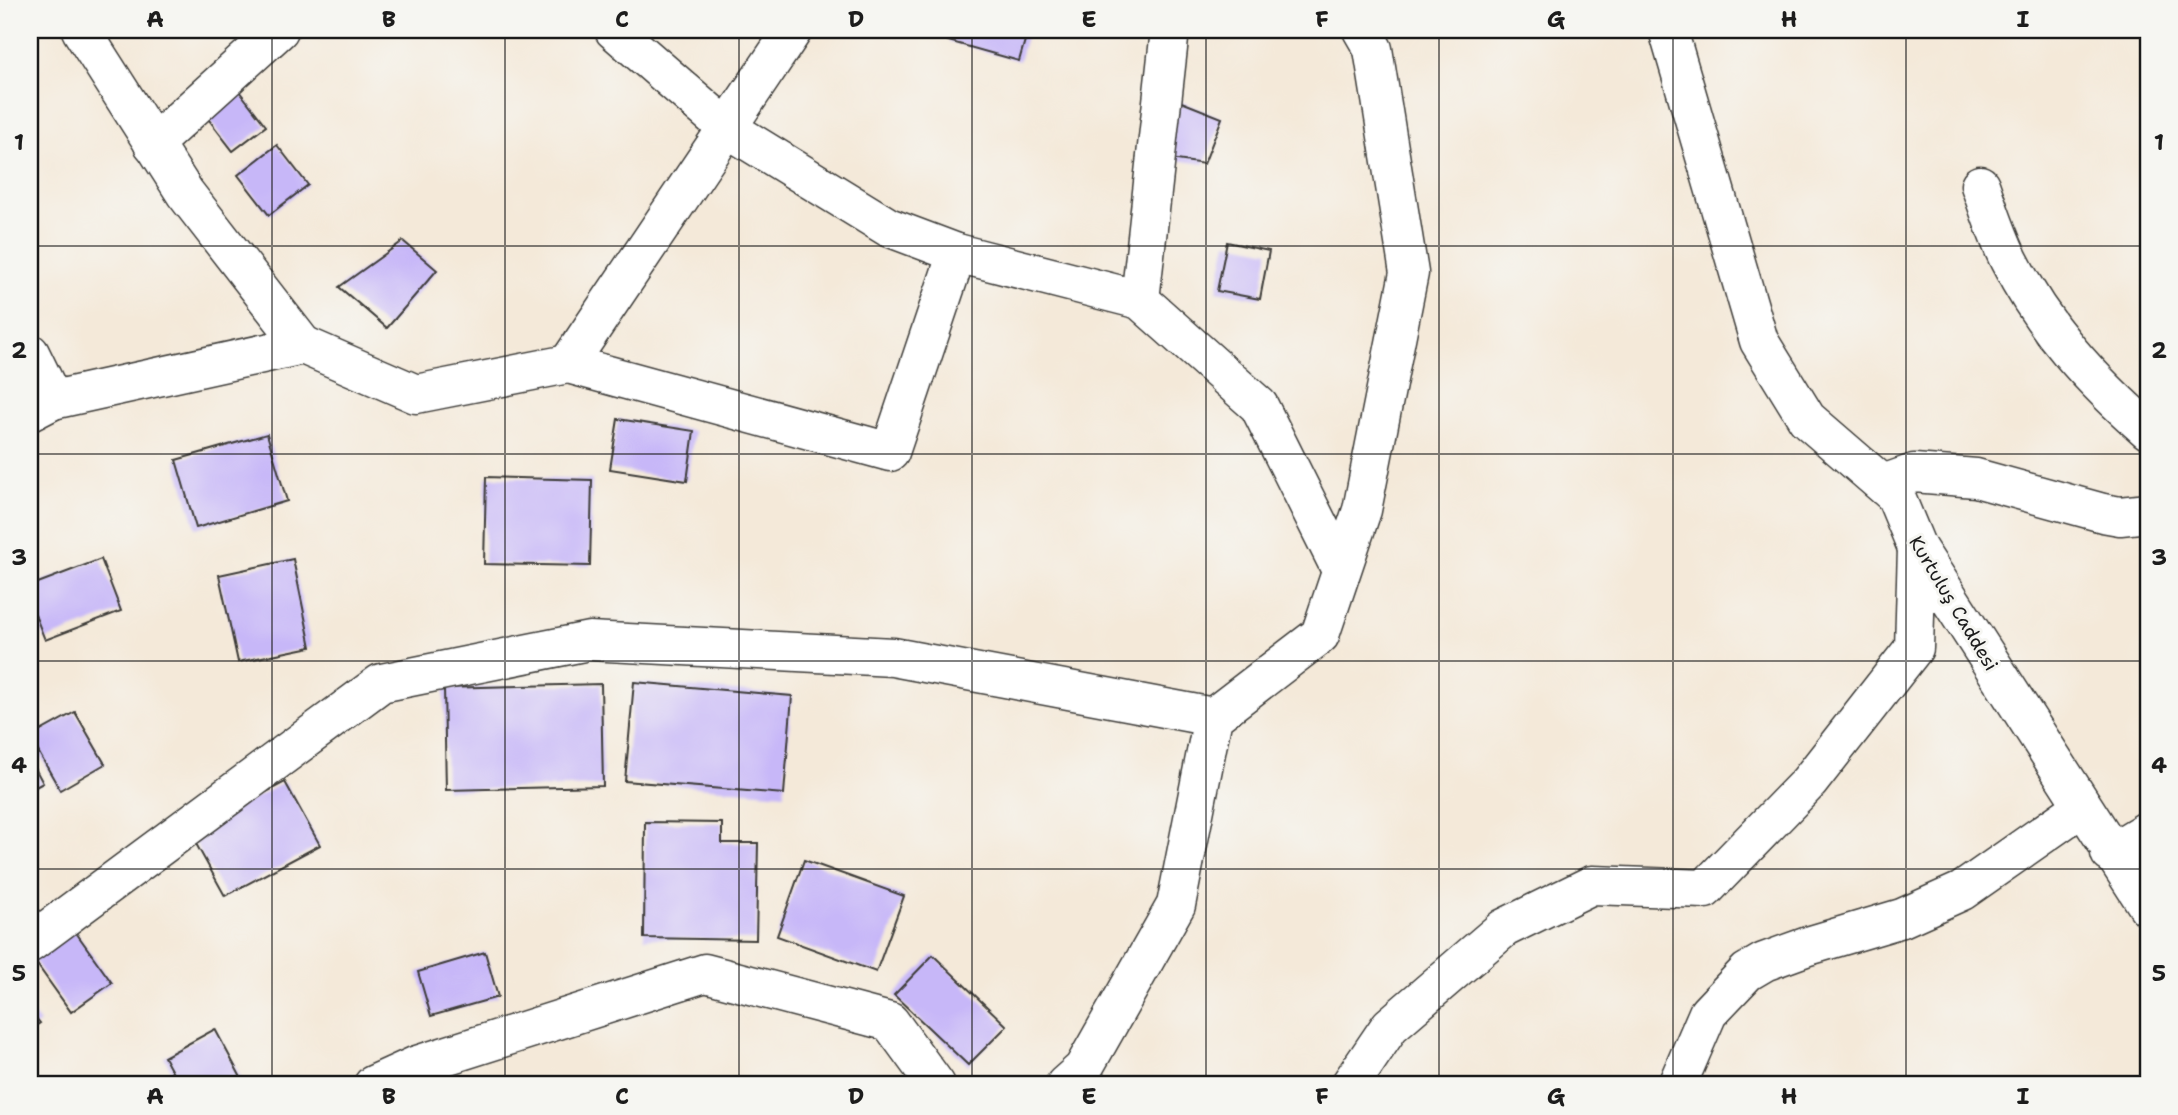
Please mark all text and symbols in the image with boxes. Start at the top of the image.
text: A [146,4,164,34]
text: B [382,4,396,34]
text: C [615,4,629,34]
text: D [848,4,864,34]
text: E [1081,4,1097,34]
text: F [1315,4,1329,34]
text: G [1547,4,1566,34]
text: H [1781,4,1797,34]
text: I [2017,4,2030,34]
text: 1 [14,127,24,157]
text: 1 [2154,127,2164,157]
text: 2 [11,335,27,365]
text: 2 [2151,335,2167,365]
street label: Kurtuluş Caddesi [1903,531,2004,675]
text: 3 [11,542,27,572]
text: 3 [2151,542,2167,572]
text: 4 [11,750,27,780]
text: 4 [2151,750,2167,780]
text: 5 [12,958,26,988]
text: 5 [2152,958,2166,988]
text: A [146,1081,164,1111]
text: B [382,1081,396,1111]
text: C [615,1081,629,1111]
text: D [848,1081,864,1111]
text: E [1081,1081,1097,1111]
text: F [1315,1081,1329,1111]
text: G [1547,1081,1566,1111]
text: H [1781,1081,1797,1111]
text: I [2017,1081,2030,1111]

